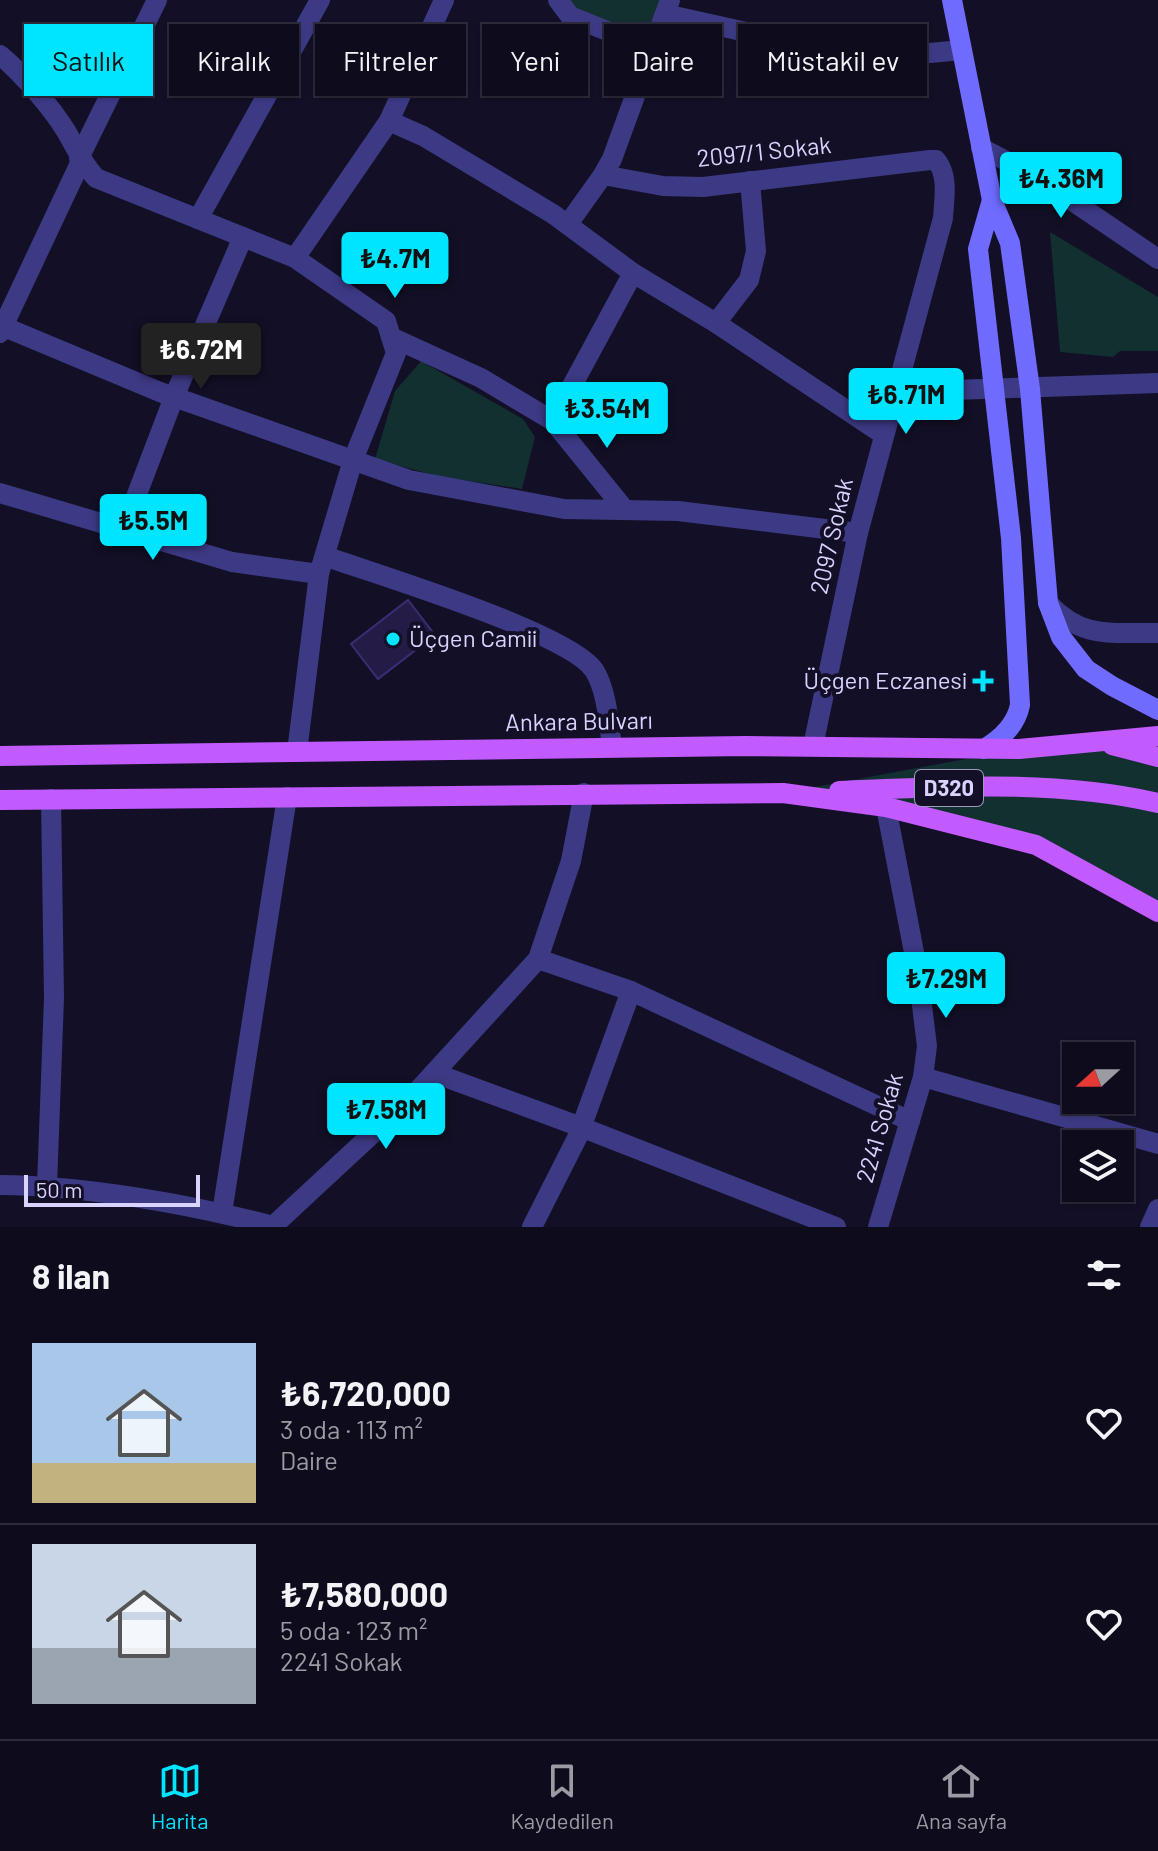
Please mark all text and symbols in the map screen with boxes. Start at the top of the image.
chip: Satılık [24,24,153,96]
chip: Kiralık [169,24,299,96]
chip: Filtreler [315,24,466,96]
chip: Yeni [482,24,588,96]
chip: Daire [604,24,722,96]
chip: Müstakil ev [738,24,927,96]
street label: 2097/1 Sokak [695,129,832,172]
pin: ₺4.36M [996,152,1126,220]
text: ₺4.36M [1018,162,1104,193]
pin: ₺4.7M [339,232,451,300]
text: ₺4.7M [359,242,431,273]
pin: ₺6.72M [136,323,266,391]
text: ₺6.72M [159,333,243,364]
pin: ₺6.71M [841,368,971,436]
text: ₺6.71M [867,378,945,409]
pin: ₺3.54M [542,382,672,450]
text: ₺3.54M [564,392,650,423]
street label: 2097 Sokak [803,475,858,597]
pin: ₺5.5M [97,494,209,562]
text: ₺5.5M [118,504,188,535]
place label: Üçgen Camii [409,623,537,652]
marker: Üçgen Camii [384,630,402,648]
place label: Üçgen Eczanesi [804,665,967,694]
marker: Üçgen Eczanesi [974,672,992,690]
street label: Ankara Bulvarı [505,705,653,736]
road number: D320 [915,770,983,806]
pin: ₺7.29M [881,952,1011,1020]
text: ₺7.29M [905,962,987,993]
north arrow [1062,1042,1134,1114]
map controls [1062,1042,1134,1202]
street label: 2241 Sokak [849,1069,908,1186]
pin: ₺7.58M [321,1083,451,1151]
text: ₺7.58M [345,1093,427,1124]
button: layers [1062,1130,1134,1202]
scale bar [24,1171,200,1207]
text: 50 m [36,1176,82,1202]
icon: filters [1082,1253,1126,1297]
text: 8 ilan [32,1255,110,1296]
text: ₺6,720,000 [280,1372,451,1413]
icon: home [96,1375,192,1471]
icon: heart [1082,1401,1126,1445]
text: 3 oda · 113 m² [280,1413,423,1444]
text: Daire [280,1444,338,1475]
text: ₺7,580,000 [280,1573,448,1614]
icon: home [96,1576,192,1672]
icon: heart [1082,1602,1126,1646]
text: 5 oda · 123 m² [280,1614,428,1645]
text: 2241 Sokak [280,1645,403,1676]
tab: Harita [151,1759,209,1833]
tab: Kaydedilen [510,1759,614,1833]
tab: Ana sayfa [916,1759,1007,1833]

